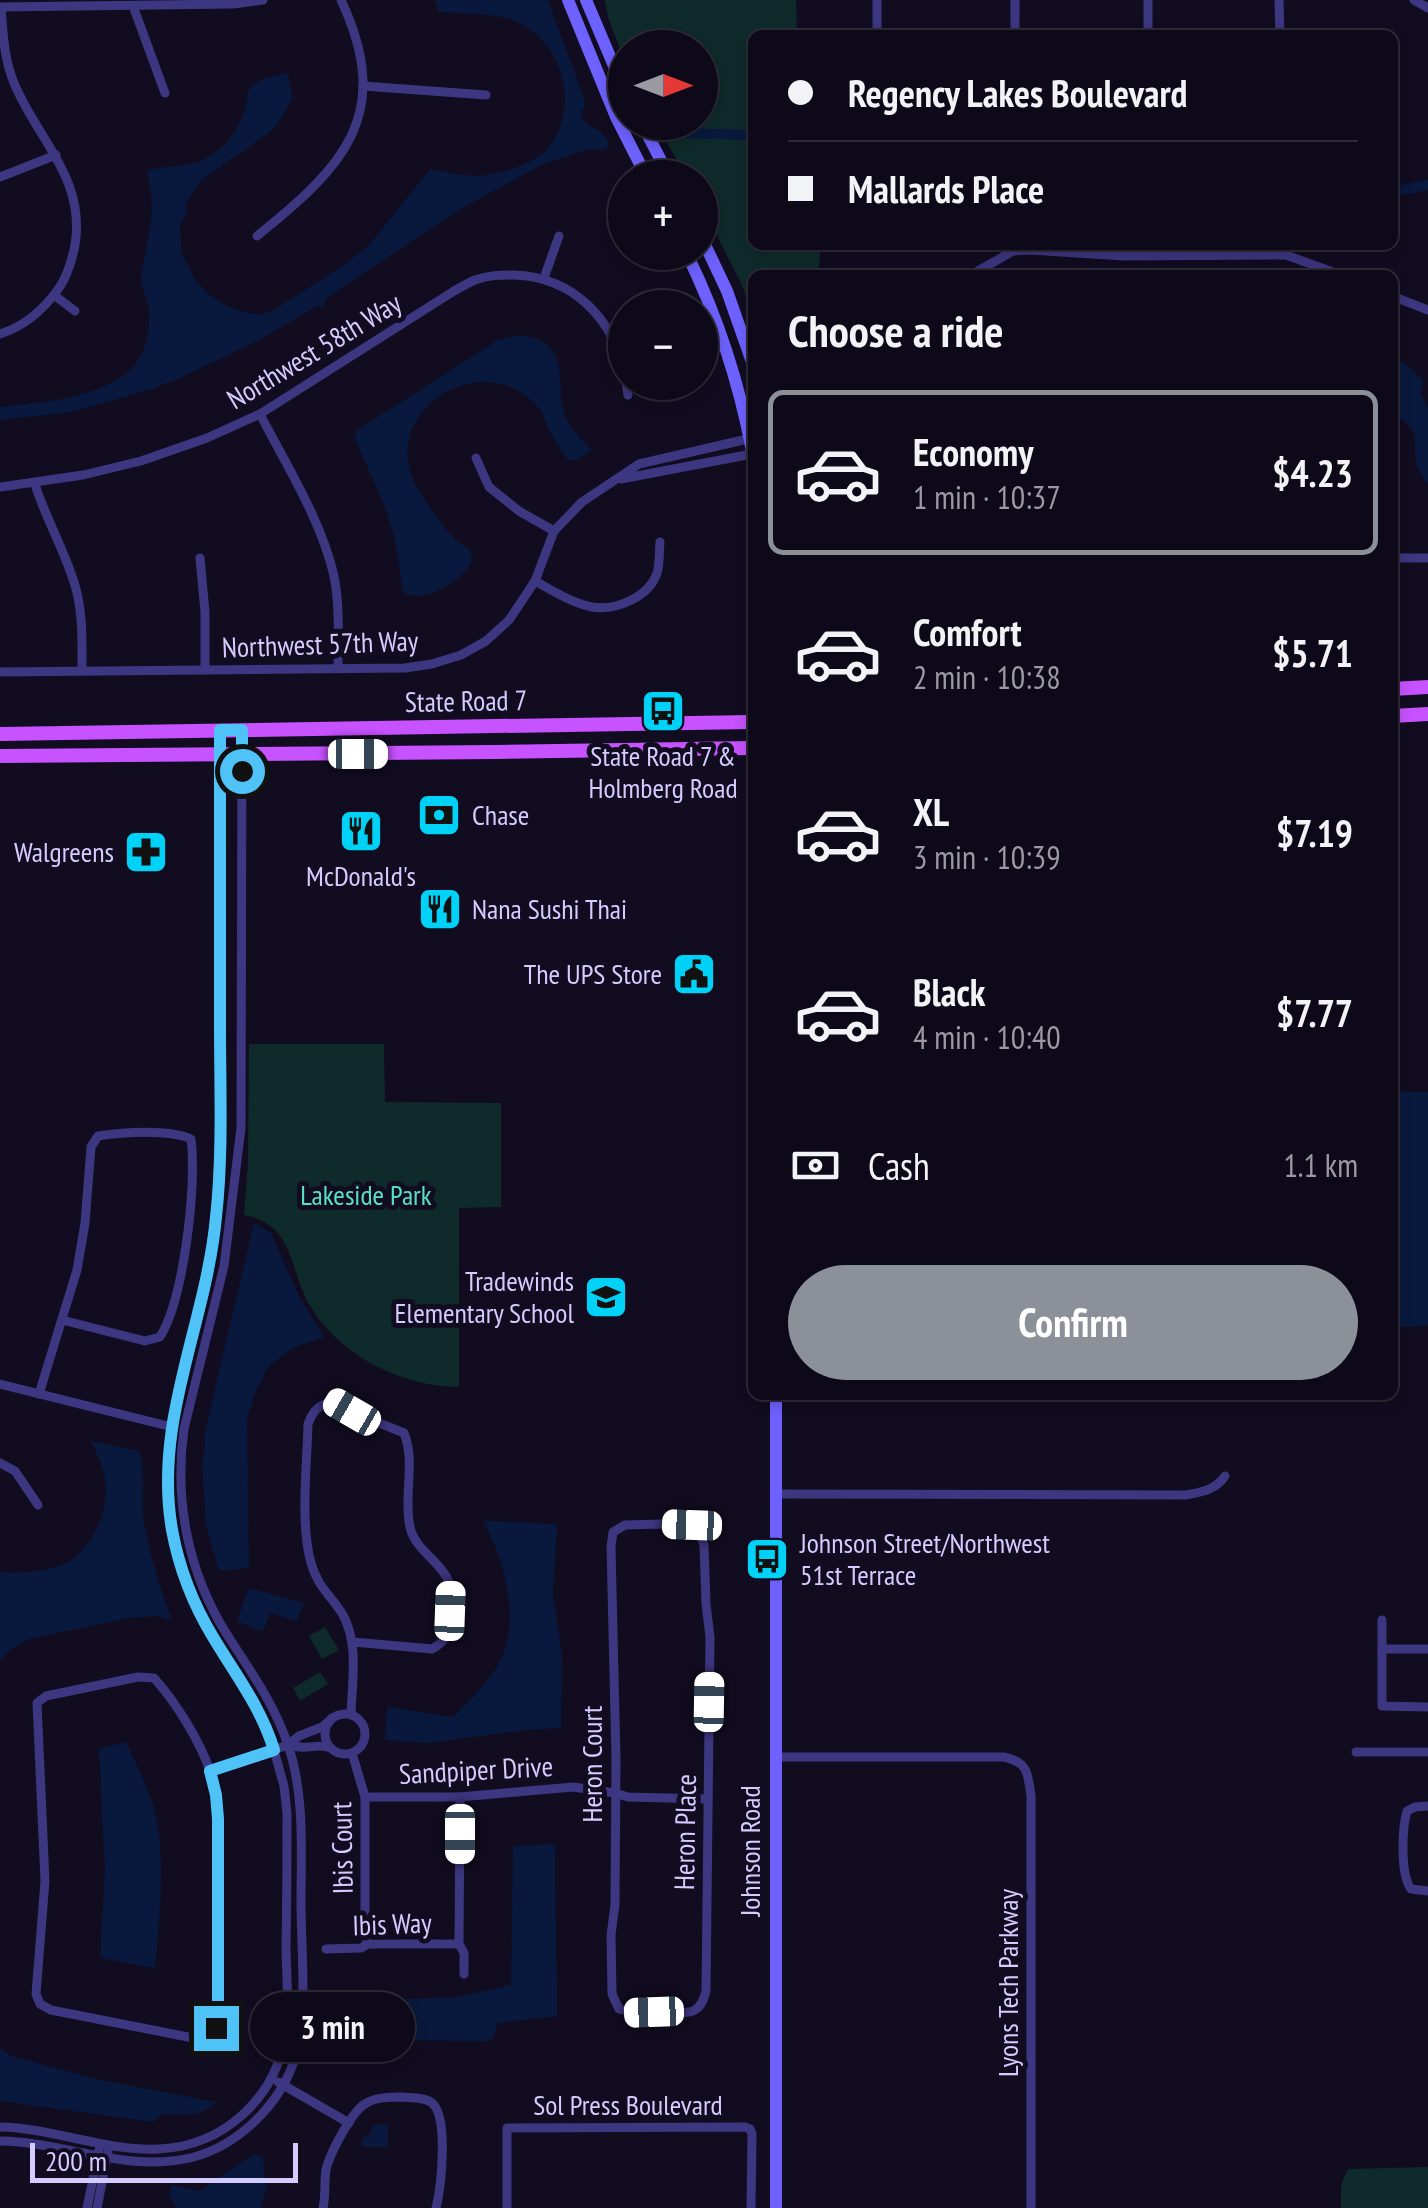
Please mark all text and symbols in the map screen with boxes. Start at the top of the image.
north arrow [608,30,718,140]
map controls [608,30,718,400]
text: Regency Lakes Boulevard [848,68,1188,117]
button: + [608,160,718,270]
text: Mallards Place [848,164,1044,213]
street label: Northwest 58th Way [220,284,408,417]
button: − [608,290,718,400]
text: Choose a ride [788,301,1003,359]
text: Economy [913,427,1033,476]
icon: car [793,428,883,518]
text: $4.23 [1272,448,1353,497]
text: 1 min · 10:37 [913,476,1061,518]
text: Comfort [913,607,1022,656]
icon: car [793,608,883,698]
street label: Northwest 57th Way [221,622,419,665]
text: $5.71 [1272,628,1353,677]
text: 2 min · 10:38 [913,656,1061,698]
street label: State Road 7 [405,681,527,720]
bus stop icon: State Road 7 & Holmberg Road [640,688,686,734]
place label: State Road 7 & Holmberg Road [588,737,738,806]
car [328,739,388,769]
route start [220,749,265,794]
text: XL [913,787,949,836]
icon: car [793,788,883,878]
bank icon: Chase [416,792,462,838]
place label: Chase [472,796,529,833]
restaurant icon: McDonald's [338,808,384,854]
text: $7.19 [1276,808,1353,857]
pharmacy icon: Walgreens [123,829,169,875]
place label: Walgreens [14,833,114,870]
text: 3 min · 10:39 [913,836,1061,878]
place label: McDonald's [306,857,416,894]
restaurant icon: Nana Sushi Thai [417,886,463,932]
place label: Nana Sushi Thai [472,890,627,927]
public building icon: The UPS Store [671,951,717,997]
place label: The UPS Store [524,955,662,992]
text: Black [913,967,986,1016]
icon: car [793,968,883,1058]
text: $7.77 [1276,988,1353,1037]
text: 4 min · 10:40 [913,1016,1061,1058]
icon: cash [788,1138,843,1193]
text: Cash [868,1141,930,1190]
text: 1.1 km [1283,1144,1358,1186]
park label: Lakeside Park [300,1176,432,1213]
place label: Tradewinds Elementary School [395,1262,574,1331]
button: Confirm [788,1265,1358,1380]
school or university icon: Tradewinds Elementary School [583,1274,629,1320]
car [319,1384,385,1440]
car [661,1509,723,1541]
place label: Johnson Street/Northwest 51st Terrace [799,1524,1050,1593]
bus stop icon: Johnson Street/Northwest 51st Terrace [744,1536,790,1582]
car [434,1580,466,1642]
car [693,1672,725,1732]
street label: Heron Court [573,1705,610,1822]
street label: Sandpiper Drive [398,1747,554,1792]
street label: Heron Place [665,1774,704,1890]
street label: Johnson Road [731,1785,768,1918]
street label: Ibis Court [322,1801,361,1895]
car [445,1804,475,1864]
street label: Lyons Tech Parkway [989,1888,1026,2077]
street label: Ibis Way [352,1904,433,1943]
callout: 3 min [251,1993,416,2063]
car [623,1996,685,2028]
route end [194,2006,239,2051]
text: 3 min [300,2006,365,2048]
street label: Sol Press Boulevard [533,2086,723,2123]
scale bar [30,2138,298,2182]
text: 200 m [45,2142,107,2179]

